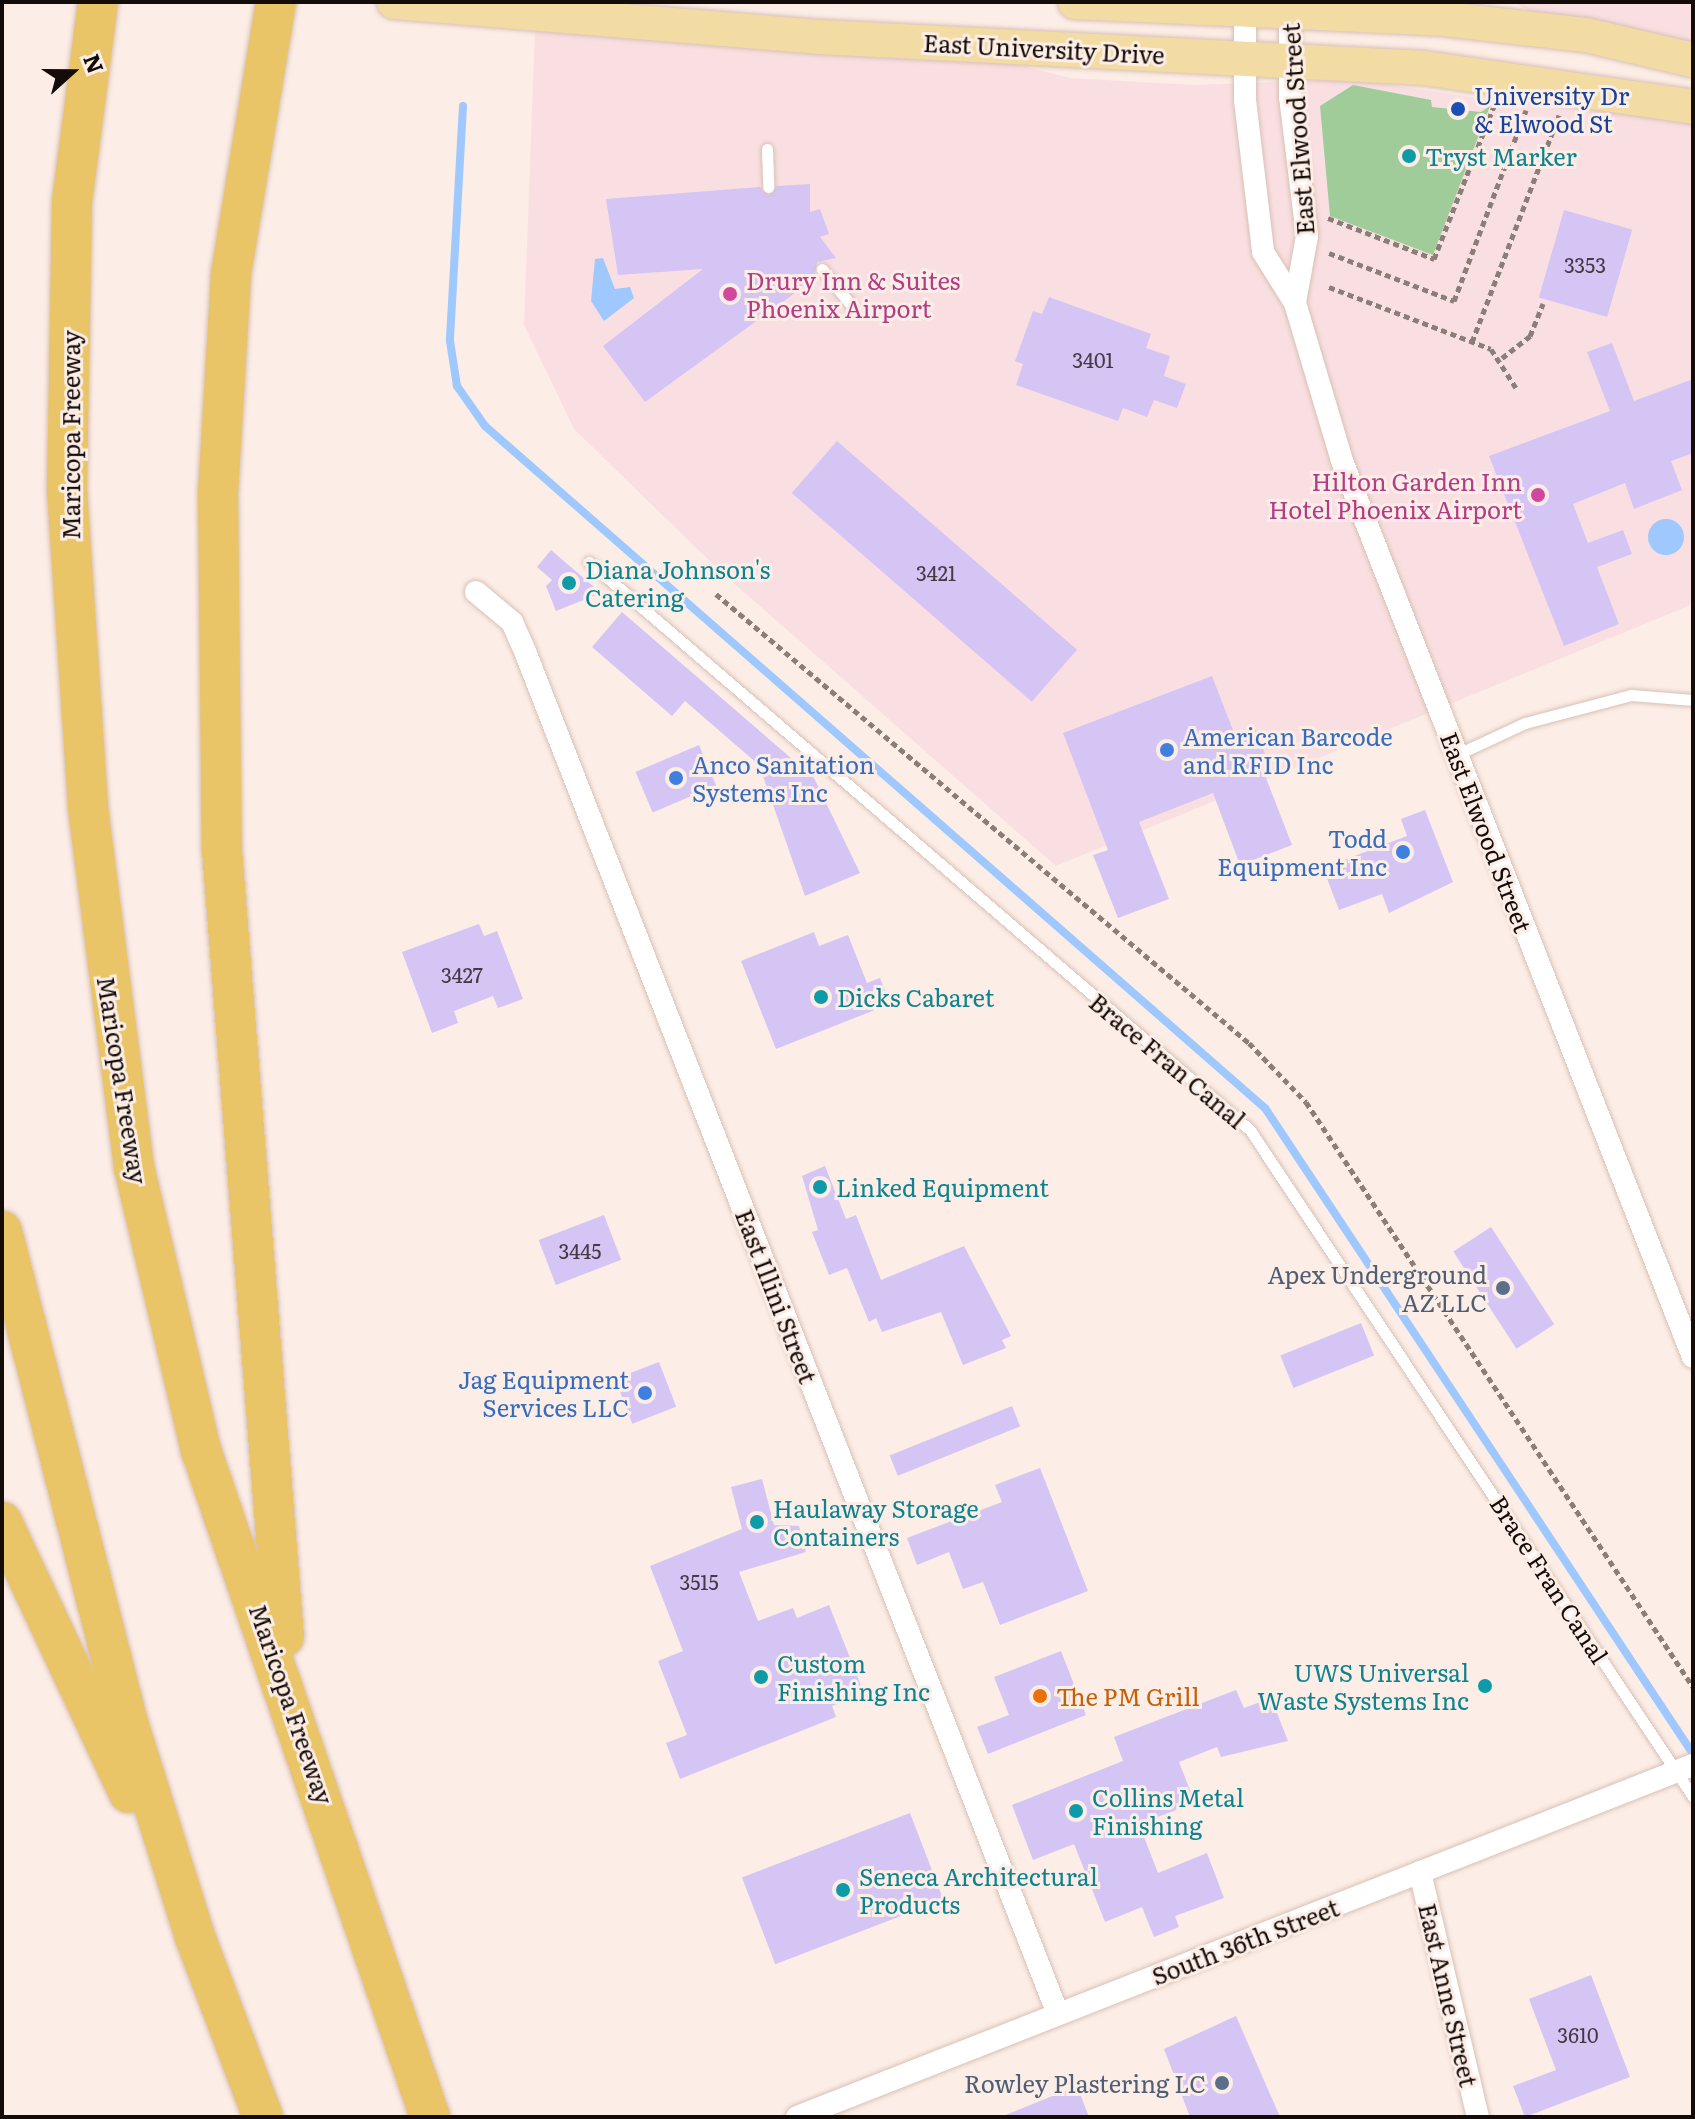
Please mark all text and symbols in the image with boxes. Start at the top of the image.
street label: East Elwood Street [1275,22,1319,236]
street label: East University Drive [923,27,1165,69]
north arrow [32,32,112,112]
text: N [76,49,114,78]
place label: University Dr & Elwood St [1474,81,1629,137]
marker: University Dr & Elwood St [1449,100,1467,118]
place label: Tryst Marker [1425,142,1577,170]
marker: Tryst Marker [1400,147,1418,165]
house number: 3353 [1564,252,1606,276]
place label: Drury Inn & Suites Phoenix Airport [746,266,960,322]
marker: Drury Inn & Suites Phoenix Airport [721,285,739,303]
street label: Maricopa Freeway [56,330,84,540]
house number: 3401 [1072,347,1114,371]
place label: Hilton Garden Inn Hotel Phoenix Airport [1268,467,1522,523]
marker: Hilton Garden Inn Hotel Phoenix Airport [1529,486,1547,504]
place label: Diana Johnson's Catering [585,555,770,611]
house number: 3421 [916,560,956,584]
marker: Diana Johnson's Catering [560,574,578,592]
place label: American Barcode and RFID Inc [1183,722,1393,778]
street label: East Elwood Street [1435,728,1539,936]
marker: American Barcode and RFID Inc [1158,741,1176,759]
place label: Anco Sanitation Systems Inc [692,750,875,806]
marker: Anco Sanitation Systems Inc [667,769,685,787]
place label: Todd Equipment Inc [1217,824,1387,880]
marker: Todd Equipment Inc [1394,843,1412,861]
house number: 3427 [441,962,483,986]
street label: Maricopa Freeway [92,974,154,1186]
place label: Dicks Cabaret [837,983,994,1011]
street label: Brace Fran Canal [1084,987,1252,1133]
marker: Dicks Cabaret [812,988,830,1006]
place label: Linked Equipment [836,1173,1049,1201]
marker: Linked Equipment [811,1178,829,1196]
street label: East Illini Street [731,1205,823,1387]
house number: 3445 [559,1238,601,1262]
place label: Apex Underground AZ LLC [1267,1260,1487,1316]
marker: Apex Underground AZ LLC [1494,1279,1512,1297]
place label: Jag Equipment Services LLC [458,1365,629,1421]
marker: Jag Equipment Services LLC [636,1384,654,1402]
street label: Brace Fran Canal [1485,1490,1615,1668]
place label: Haulaway Storage Containers [773,1494,979,1550]
marker: Haulaway Storage Containers [748,1513,766,1531]
house number: 3515 [679,1569,719,1593]
street label: Maricopa Freeway [244,1600,340,1808]
place label: Custom Finishing Inc [777,1649,930,1705]
place label: UWS Universal Waste Systems Inc [1257,1658,1469,1714]
marker: Custom Finishing Inc [752,1668,770,1686]
marker: UWS Universal Waste Systems Inc [1476,1677,1494,1695]
place label: The PM Grill [1056,1682,1199,1710]
marker: The PM Grill [1031,1687,1049,1705]
place label: Collins Metal Finishing [1092,1783,1244,1839]
marker: Collins Metal Finishing [1067,1802,1085,1820]
place label: Seneca Architectural Products [859,1862,1098,1918]
marker: Seneca Architectural Products [834,1881,852,1899]
street label: South 36th Street [1147,1892,1343,1990]
street label: East Anne Street [1414,1900,1484,2090]
house number: 3610 [1557,2022,1599,2046]
place label: Rowley Plastering LC [964,2069,1206,2097]
marker: Rowley Plastering LC [1213,2074,1231,2092]

